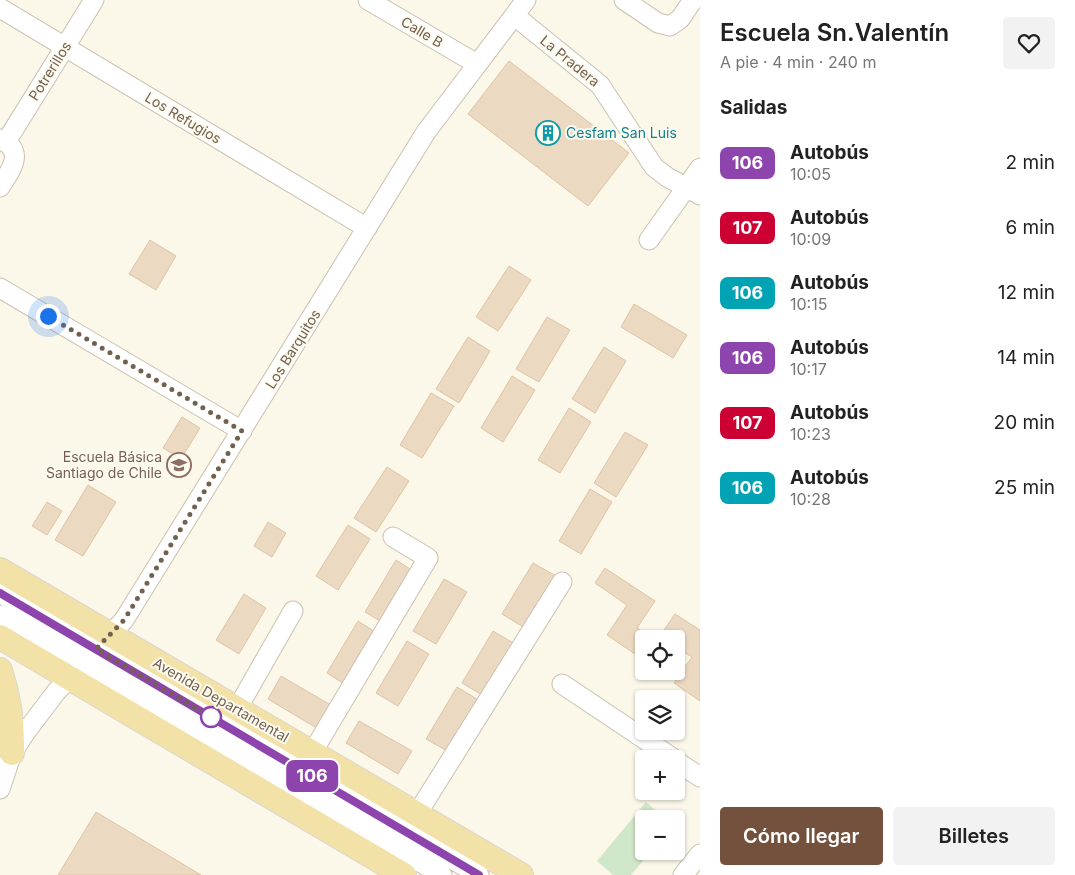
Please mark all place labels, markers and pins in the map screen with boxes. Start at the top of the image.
building icon: Cesfam San Luis [535,120,561,146]
place label: Cesfam San Luis [566,124,677,141]
place label: Escuela Básica Santiago de Chile [46,448,162,481]
school or university icon: Escuela Básica Santiago de Chile [166,452,192,478]
unlabelled marker [200,706,222,728]

